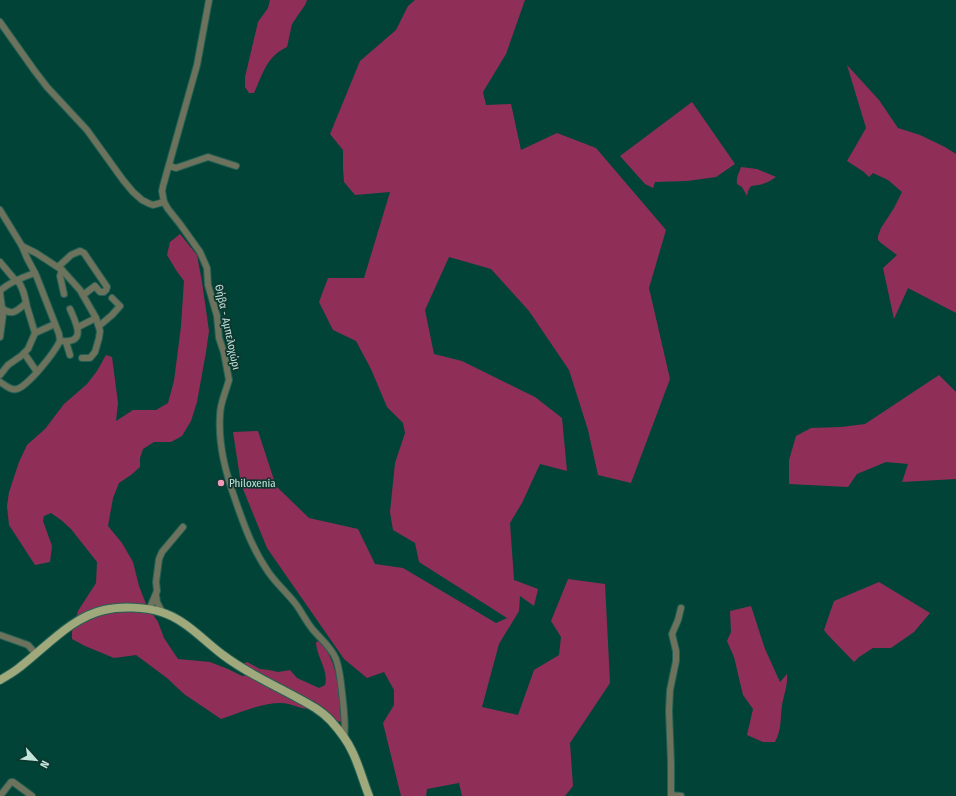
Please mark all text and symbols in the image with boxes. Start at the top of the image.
street label: Θήβα - Αμπελοχώρι [212,283,243,371]
place label: Philoxenia [229,477,276,490]
marker: Philoxenia [216,478,226,488]
north arrow [16,740,56,780]
text: N [37,758,52,770]

